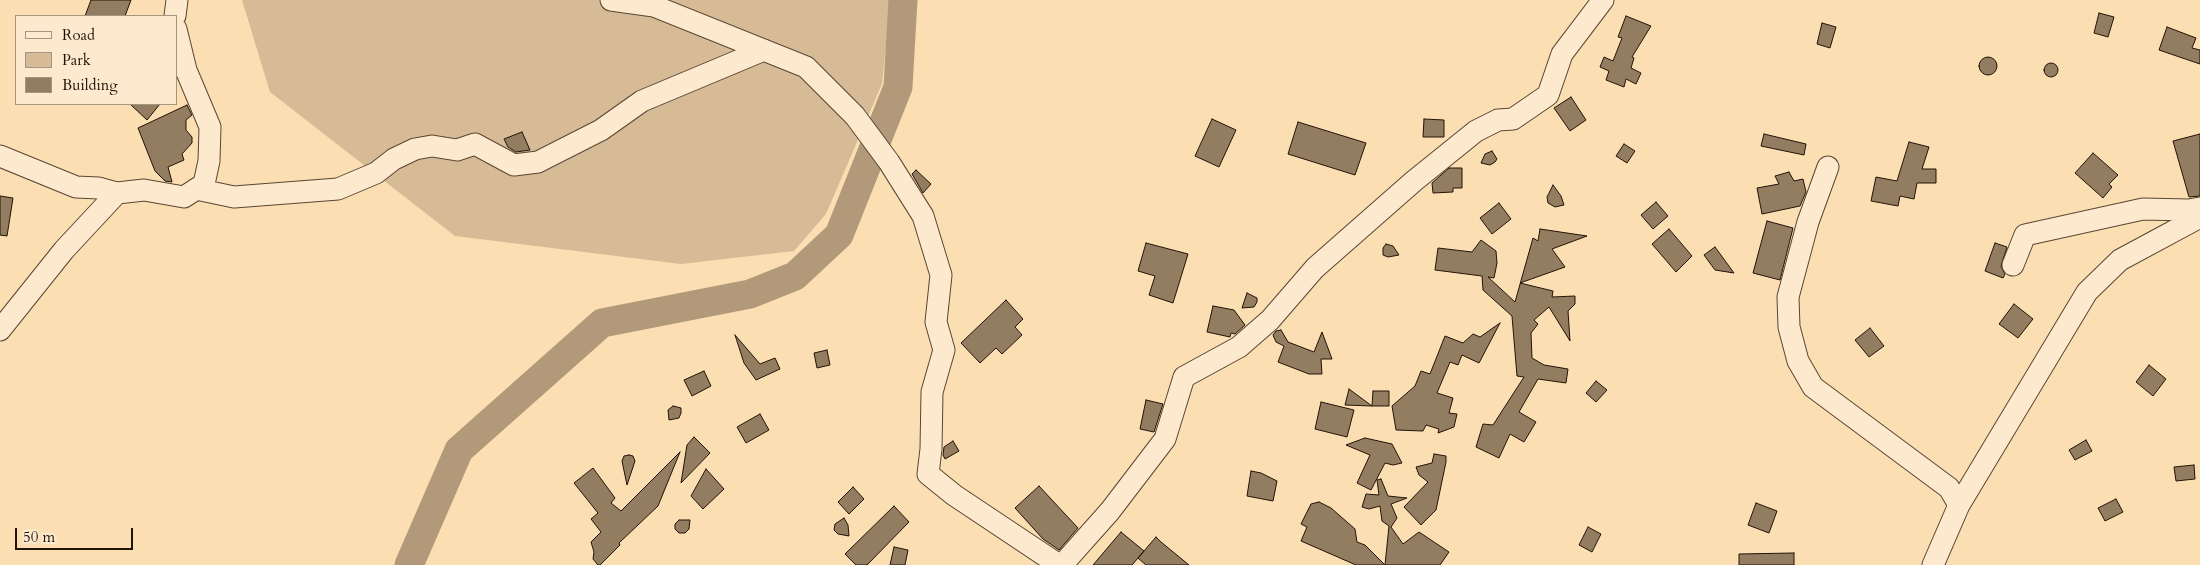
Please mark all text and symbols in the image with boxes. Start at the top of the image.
legend [15,15,178,105]
text: Road [62,25,95,45]
text: Park [62,50,91,70]
text: Building [62,75,118,95]
scale bar [18,518,135,550]
text: 50 m [23,527,55,547]

